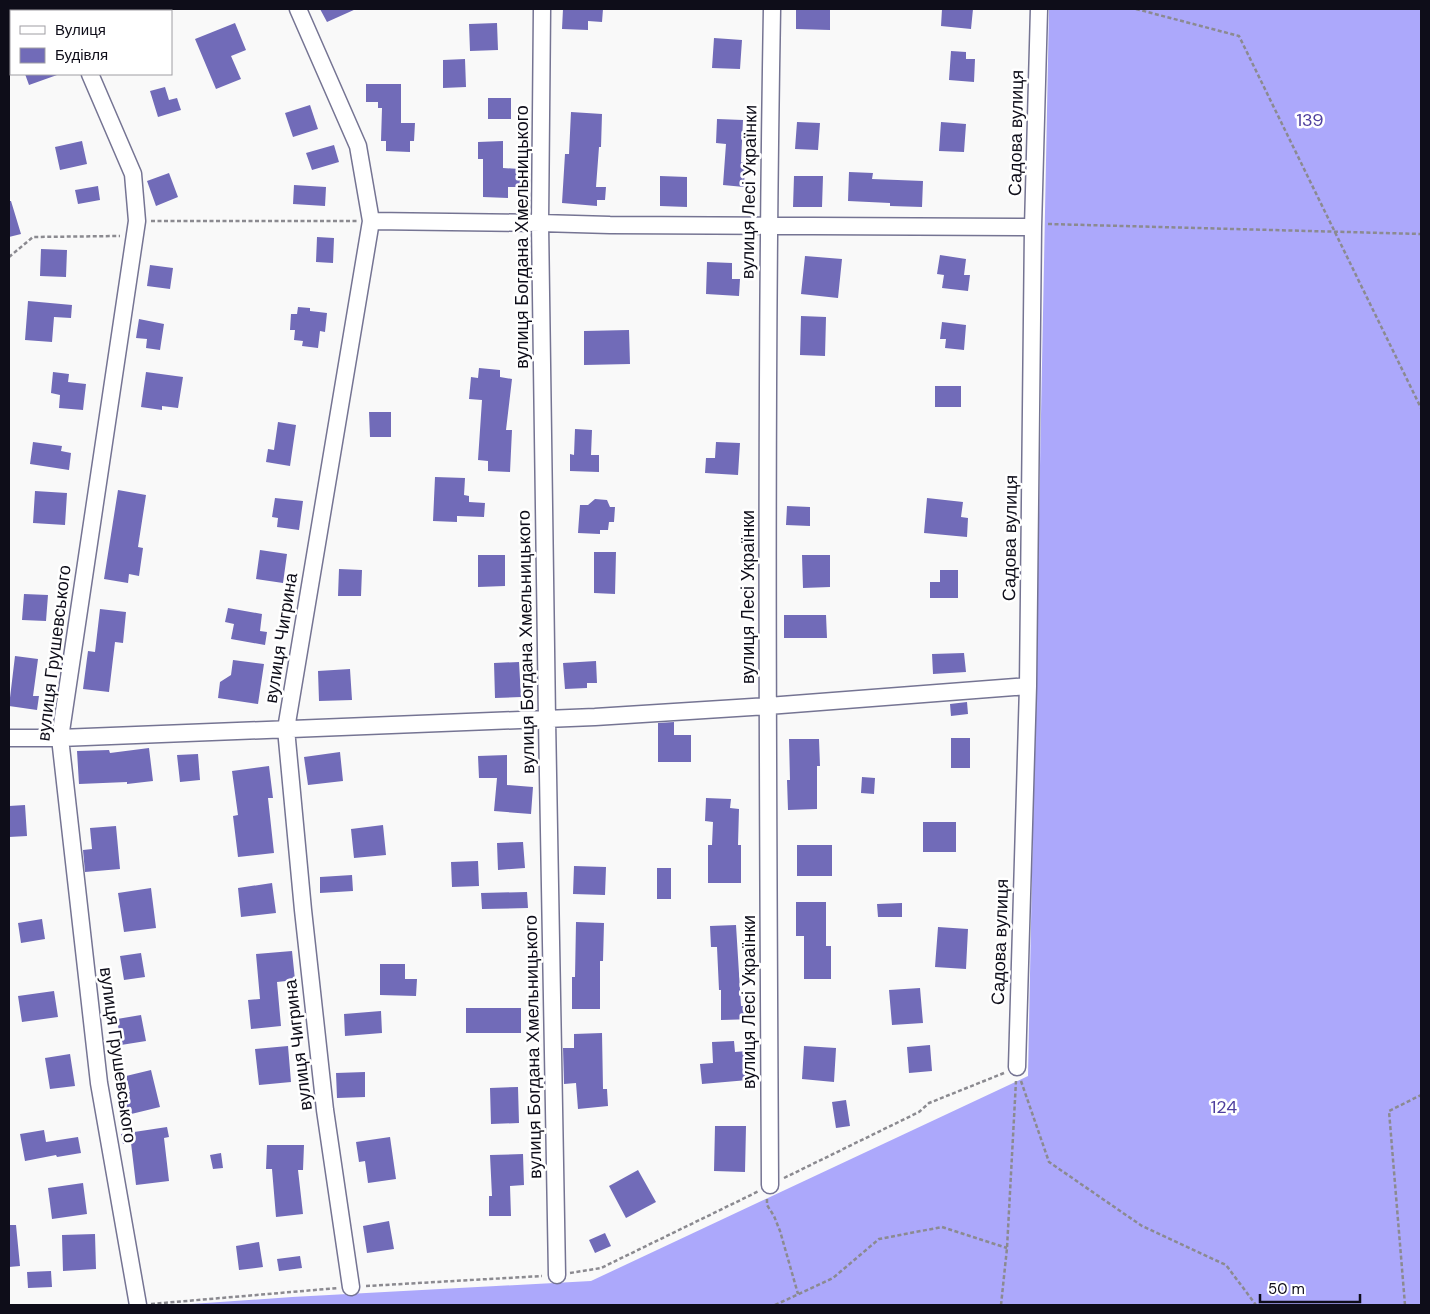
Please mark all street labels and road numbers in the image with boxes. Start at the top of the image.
street label: Садова вулиця [1003,70,1029,196]
street label: вулиця Богдана Хмельницького [510,105,534,369]
street label: вулиця Лесі Українки [735,105,763,279]
street label: Садова вулиця [997,475,1023,601]
street label: вулиця Богдана Хмельницького [512,510,540,774]
street label: вулиця Лесі Українки [736,510,760,684]
street label: вулиця Грушевського [31,564,77,742]
street label: вулиця Чигрина [259,570,303,705]
street label: Садова вулиця [986,878,1014,1006]
street label: вулиця Богдана Хмельницького [519,915,547,1179]
street label: вулиця Лесі Українки [737,915,761,1089]
street label: вулиця Грушевського [94,966,142,1144]
street label: вулиця Чигрина [278,977,318,1112]

